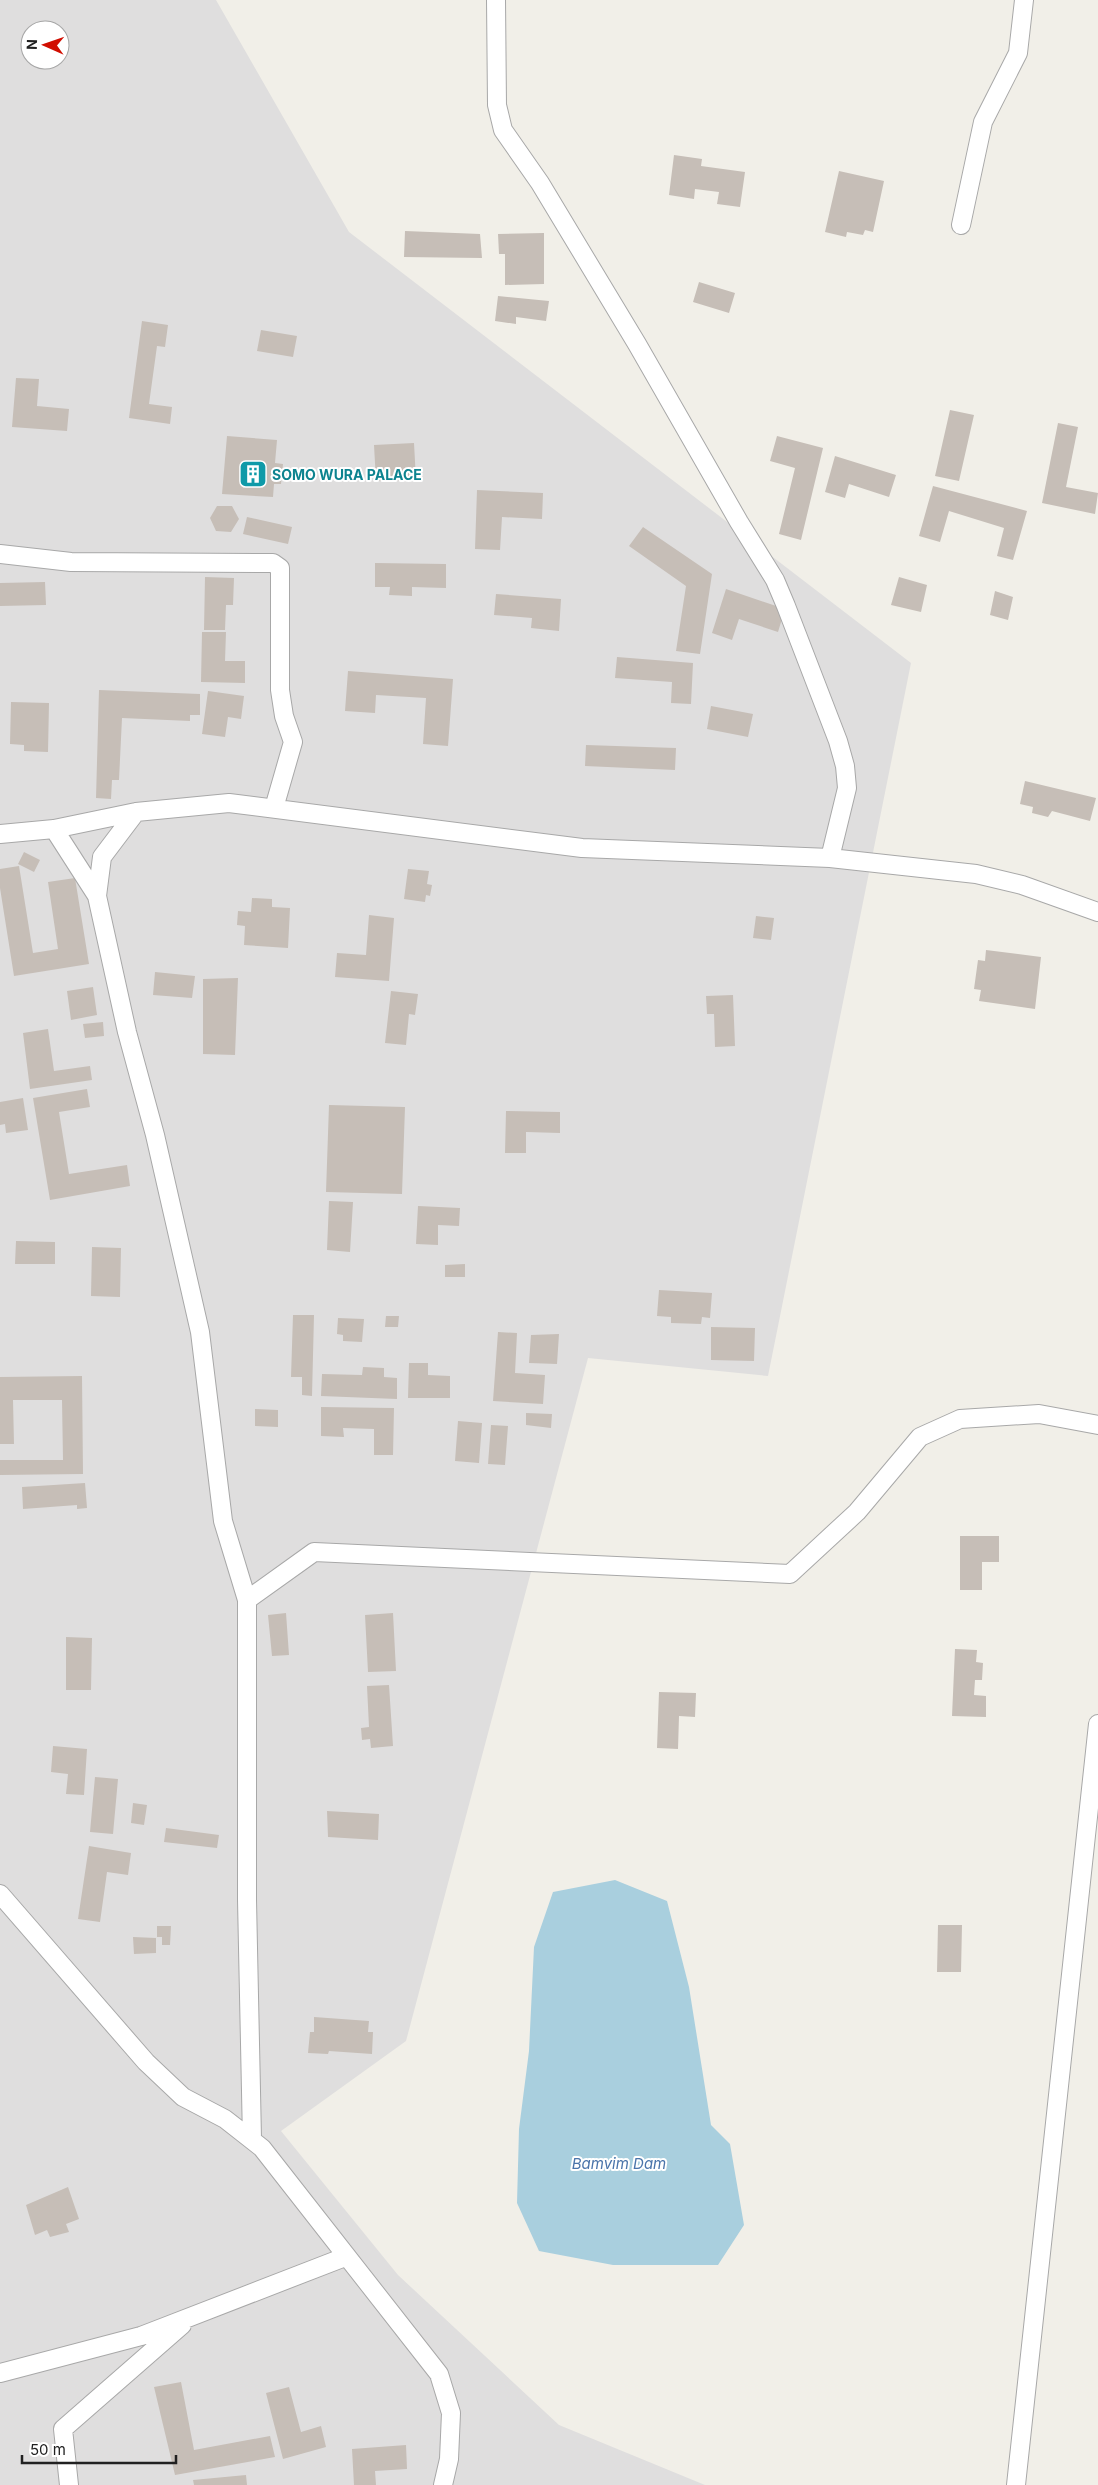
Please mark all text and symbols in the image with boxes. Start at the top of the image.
north arrow [20,20,70,70]
text: N [23,39,40,50]
building icon: SOMO WURA PALACE [238,459,268,489]
place label: SOMO WURA PALACE [272,466,422,483]
water label: Bamvim Dam [572,2154,666,2173]
scale bar [22,2432,176,2464]
text: 50 m [30,2440,66,2459]

